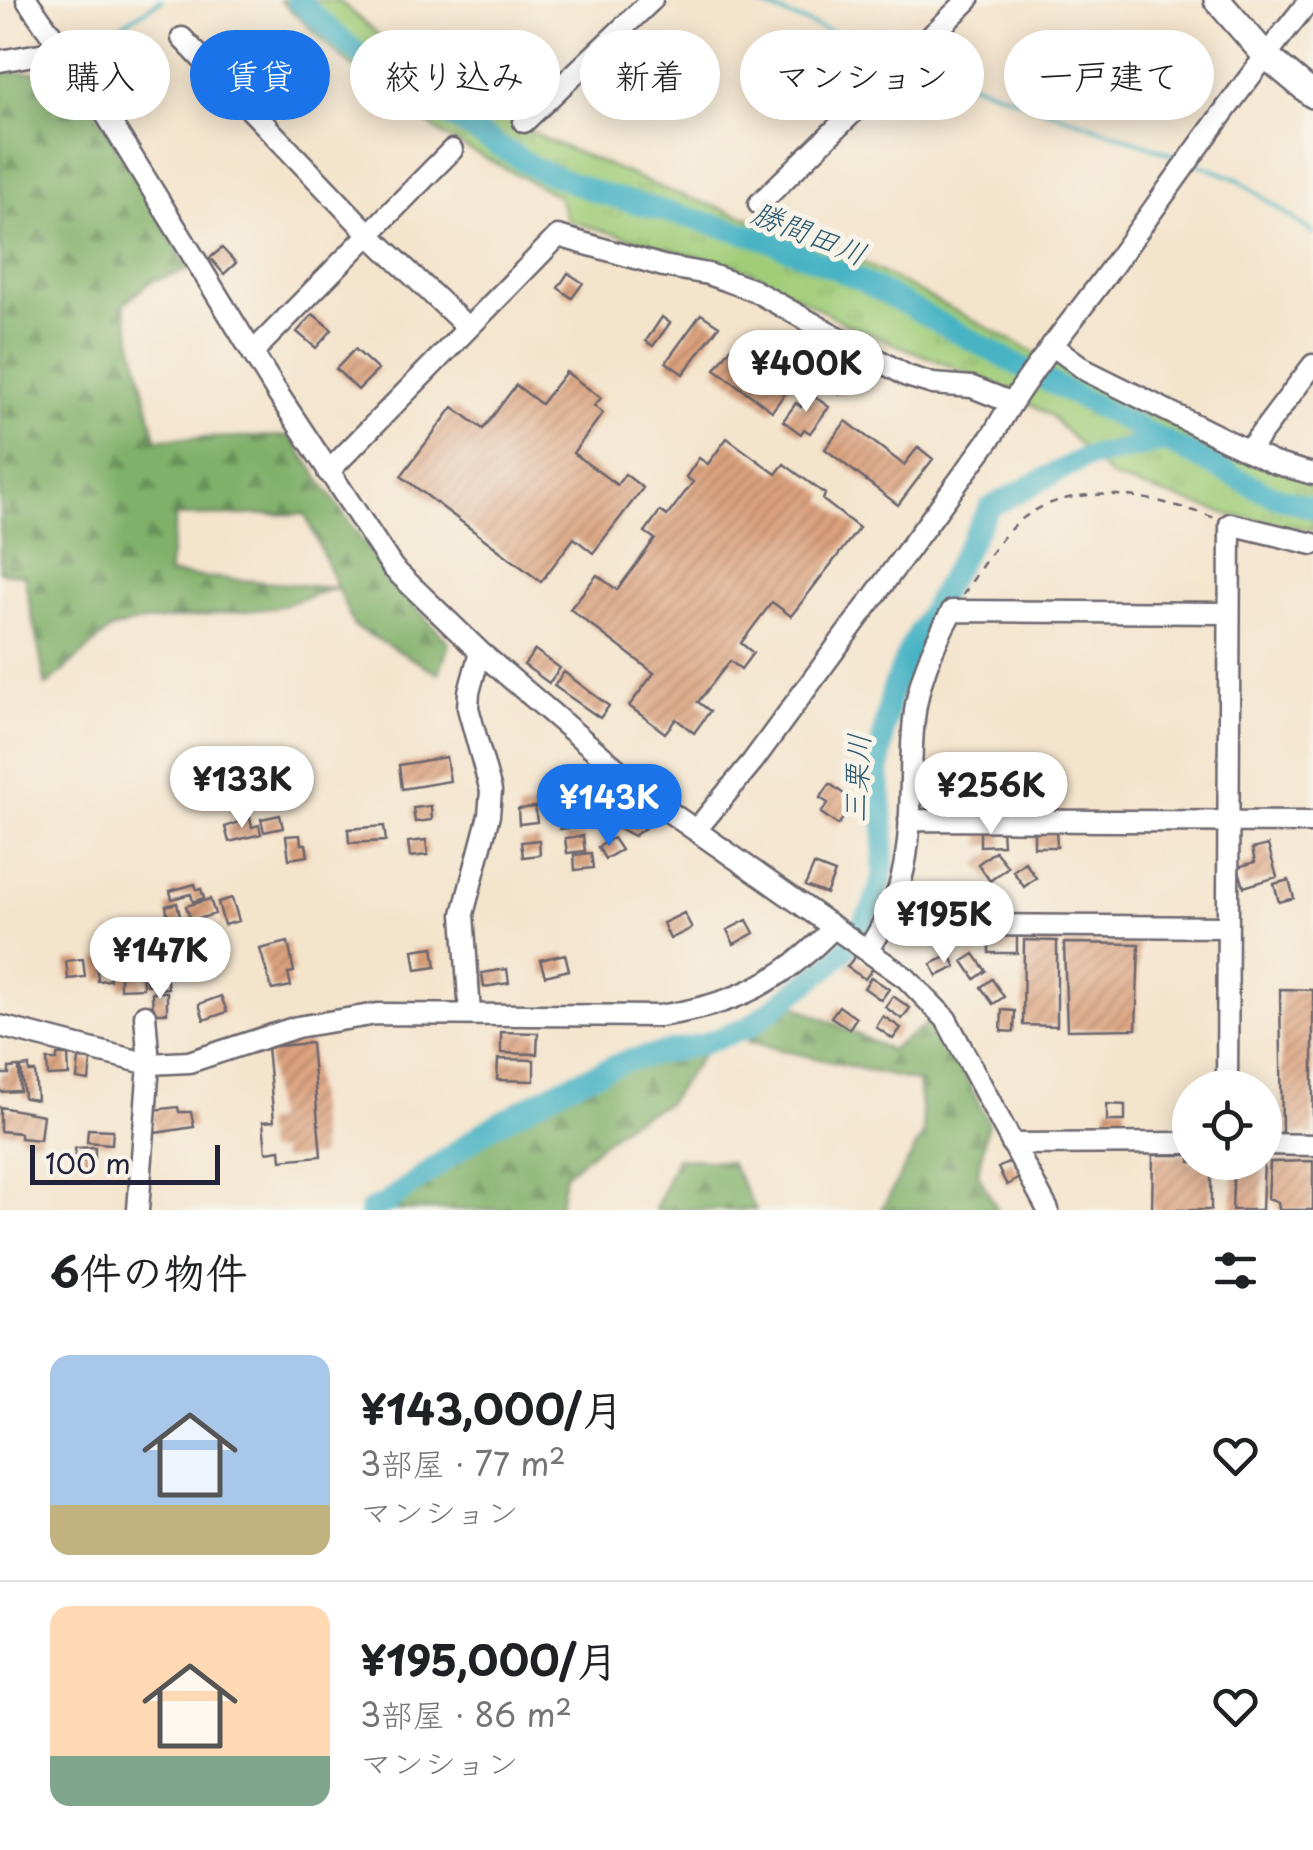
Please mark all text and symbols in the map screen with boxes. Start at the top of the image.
chip: 購入 [30,30,170,120]
chip: 賃貸 [190,30,330,120]
chip: 絞り込み [350,30,560,120]
chip: 新着 [580,30,720,120]
chip: マンション [740,30,984,120]
chip: 一戸建て [1004,30,1214,120]
water label: 勝間田川 [746,189,874,275]
pin: ¥400K [736,330,876,415]
text: ¥400K [750,338,862,386]
water label: 三栗川 [830,732,880,824]
pin: ¥133K [172,746,312,831]
pin: ¥256K [921,752,1061,837]
text: ¥133K [192,754,292,802]
text: ¥256K [937,760,1045,808]
pin: ¥143K [539,764,679,849]
text: ¥143K [559,772,659,820]
pin: ¥195K [874,881,1014,966]
text: ¥195K [896,889,992,937]
pin: ¥147K [90,917,230,1002]
text: ¥147K [112,925,208,973]
map controls [1172,1070,1282,1180]
button: locate [1172,1070,1282,1180]
scale bar [30,1140,220,1184]
text: 100 m [45,1141,131,1184]
text: 6件の物件 [50,1239,248,1302]
icon: filters [1208,1243,1263,1298]
text: ¥143,000/月 [360,1376,624,1439]
icon: home [130,1395,250,1515]
icon: heart [1208,1428,1263,1483]
text: 3部屋 · 77 m² [360,1439,566,1487]
text: マンション [360,1487,519,1535]
text: ¥195,000/月 [360,1627,618,1690]
icon: home [130,1646,250,1766]
icon: heart [1208,1679,1263,1734]
text: 3部屋 · 86 m² [360,1690,572,1738]
text: マンション [360,1738,519,1786]

